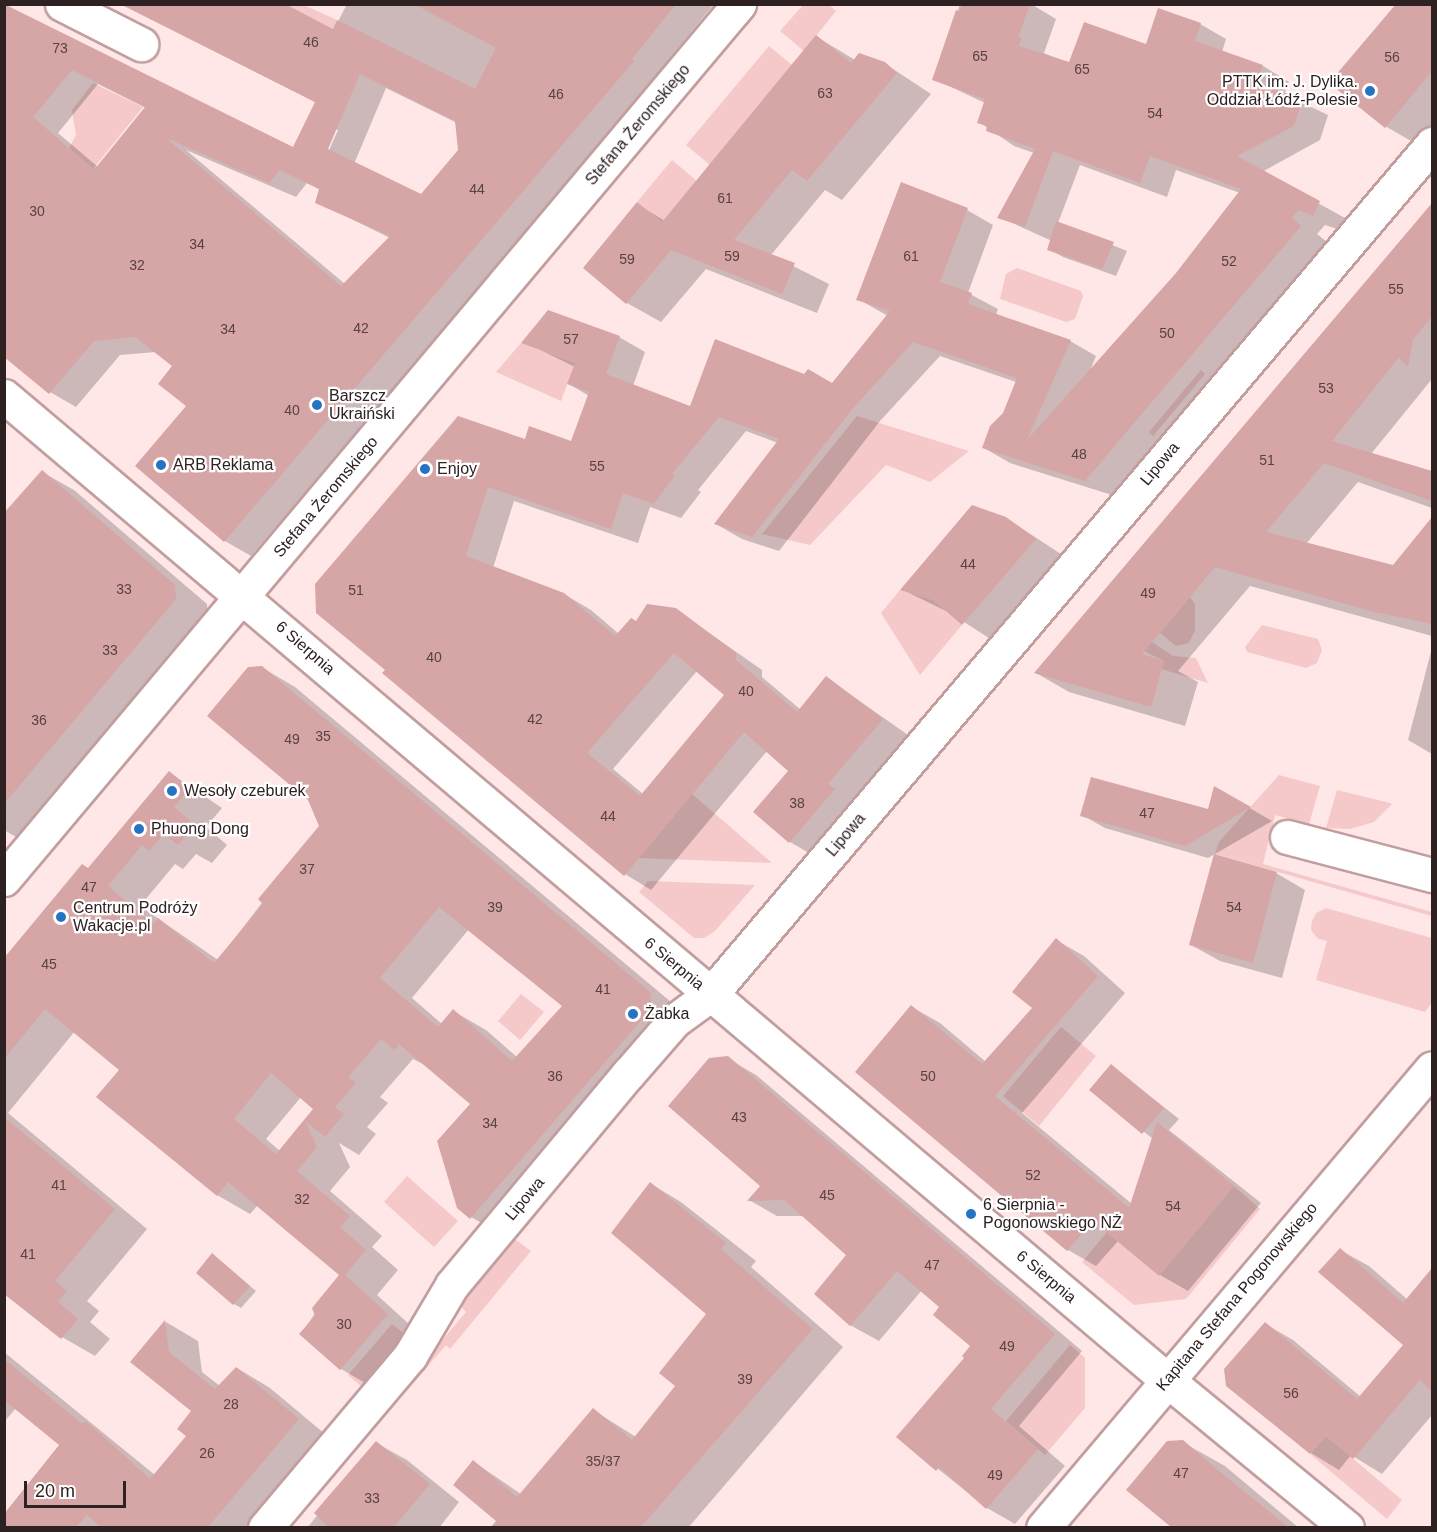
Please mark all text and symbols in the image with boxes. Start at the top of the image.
house number: 46 [303,34,319,50]
house number: 73 [52,40,68,56]
house number: 65 [972,48,988,64]
house number: 56 [1384,49,1400,65]
street label: Stefana Żeromskiego [582,61,694,189]
house number: 65 [1074,61,1090,77]
place label: PTTK im. J. Dylika. Oddział Łódź-Polesie [1207,72,1358,110]
marker: PTTK im. J. Dylika. Oddział Łódź-Polesie [1363,84,1377,98]
house number: 63 [817,85,833,101]
house number: 46 [548,86,564,102]
house number: 54 [1147,105,1163,121]
house number: 44 [469,181,485,197]
house number: 61 [717,190,733,206]
house number: 30 [29,203,45,219]
house number: 34 [189,236,205,252]
house number: 59 [724,248,740,264]
house number: 61 [903,248,919,264]
house number: 59 [619,251,635,267]
house number: 52 [1221,253,1237,269]
house number: 32 [129,257,145,273]
house number: 55 [1388,281,1404,297]
house number: 42 [353,320,369,336]
house number: 34 [220,321,236,337]
house number: 50 [1159,325,1175,341]
house number: 57 [563,331,579,347]
house number: 53 [1318,380,1334,396]
place label: Barszcz Ukraiński [329,386,395,424]
marker: Barszcz Ukraiński [310,398,324,412]
house number: 40 [284,402,300,418]
street label: Stefana Żeromskiego [270,433,382,561]
street label: Lipowa [1136,438,1184,490]
house number: 48 [1071,446,1087,462]
house number: 51 [1259,452,1275,468]
place label: ARB Reklama [173,455,273,475]
marker: ARB Reklama [154,458,168,472]
house number: 55 [589,458,605,474]
place label: Enjoy [437,459,477,479]
marker: Enjoy [418,462,432,476]
house number: 44 [960,556,976,572]
house number: 33 [116,581,132,597]
house number: 51 [348,582,364,598]
house number: 49 [1140,585,1156,601]
street label: 6 Sierpnia [272,617,338,679]
house number: 33 [102,642,118,658]
house number: 40 [426,649,442,665]
house number: 40 [738,683,754,699]
house number: 42 [527,711,543,727]
house number: 36 [31,712,47,728]
house number: 35 [315,728,331,744]
house number: 49 [284,731,300,747]
place label: Wesoły czeburek [184,781,306,801]
marker: Wesoły czeburek [165,784,179,798]
house number: 38 [789,795,805,811]
house number: 47 [1139,805,1155,821]
house number: 44 [600,808,616,824]
street label: Lipowa [822,809,870,861]
place label: Phuong Dong [151,819,249,839]
marker: Phuong Dong [132,822,146,836]
house number: 37 [299,861,315,877]
house number: 47 [81,879,97,895]
place label: Centrum Podróży Wakacje.pl [73,898,197,936]
house number: 39 [487,899,503,915]
house number: 54 [1226,899,1242,915]
marker: Centrum Podróży Wakacje.pl [54,910,68,924]
street label: 6 Sierpnia [640,933,708,995]
house number: 45 [41,956,57,972]
house number: 41 [595,981,611,997]
place label: Żabka [645,1004,689,1024]
marker: Żabka [626,1007,640,1021]
house number: 36 [547,1068,563,1084]
house number: 50 [920,1068,936,1084]
house number: 43 [731,1109,747,1125]
house number: 34 [482,1115,498,1131]
house number: 52 [1025,1167,1041,1183]
street label: Lipowa [501,1173,549,1225]
house number: 41 [51,1177,67,1193]
house number: 45 [819,1187,835,1203]
house number: 32 [294,1191,310,1207]
place label: 6 Sierpnia - Pogonowskiego NŻ [983,1195,1122,1233]
house number: 54 [1165,1198,1181,1214]
street label: Kapitana Stefana Pogonowskiego [1152,1199,1322,1395]
marker: 6 Sierpnia - Pogonowskiego NŻ [964,1207,978,1221]
house number: 41 [20,1246,36,1262]
street label: 6 Sierpnia [1012,1246,1080,1308]
house number: 47 [924,1257,940,1273]
house number: 30 [336,1316,352,1332]
house number: 49 [999,1338,1015,1354]
house number: 39 [737,1371,753,1387]
house number: 56 [1283,1385,1299,1401]
house number: 28 [223,1396,239,1412]
house number: 26 [199,1445,215,1461]
house number: 35/37 [585,1453,621,1469]
house number: 47 [1173,1465,1189,1481]
house number: 49 [987,1467,1003,1483]
scale bar [27,1469,129,1507]
text: 20 m [35,1481,75,1501]
house number: 33 [364,1490,380,1506]

